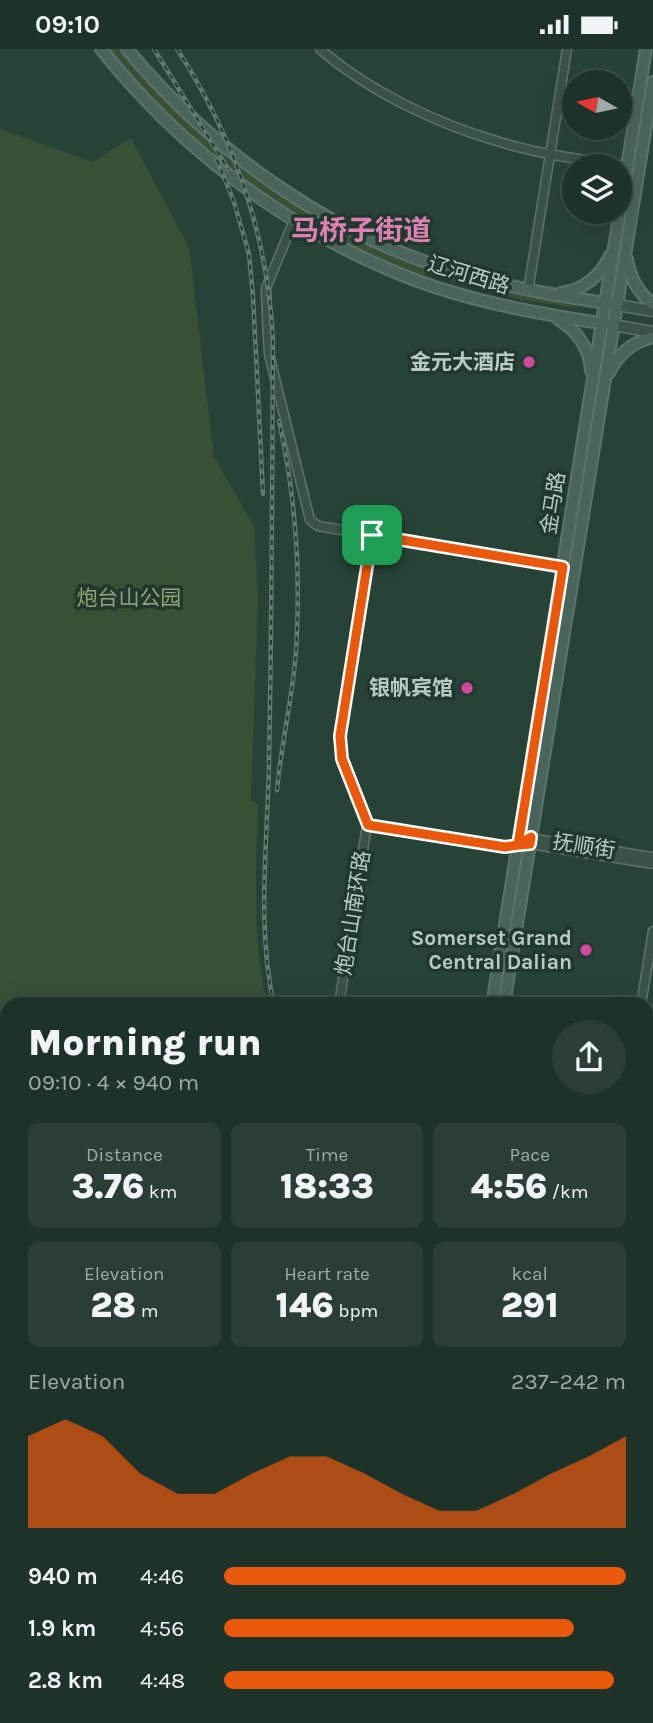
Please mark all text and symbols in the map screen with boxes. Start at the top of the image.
text: 09:10 [35,9,100,40]
north arrow [562,70,632,140]
map controls [562,70,632,224]
button: layers [562,154,632,224]
district label: 马桥子街道 [291,214,431,247]
street label: 辽河西路 [425,251,513,299]
place label: 金元大酒店 [410,350,515,374]
marker: 金元大酒店 [521,354,537,370]
street label: 金马路 [536,470,570,536]
pin [342,505,402,565]
icon: arrive [353,516,391,554]
park label: 炮台山公园 [77,586,182,610]
place label: 银帆宾馆 [369,676,453,700]
marker: 银帆宾馆 [459,680,475,696]
street label: 抚顺街 [551,829,617,863]
street label: 炮台山南环路 [331,849,375,977]
place label: Somerset Grand Central Dalian [411,926,572,974]
marker: Somerset Grand Central Dalian [578,942,594,958]
text: Morning run [28,1020,262,1065]
button: share [552,1020,626,1094]
text: 09:10 · 4 × 940 m [28,1069,199,1096]
text: Distance [86,1144,163,1166]
text: Time [306,1144,348,1166]
text: Pace [509,1144,550,1166]
text: 3.76 [71,1166,144,1207]
text: 18:33 [280,1166,374,1207]
text: 4:56 [471,1166,547,1207]
text: km [144,1181,177,1203]
text: /km [547,1181,589,1203]
text: Elevation [84,1263,165,1285]
text: Heart rate [284,1263,370,1285]
text: kcal [512,1263,548,1285]
text: 28 [90,1285,136,1326]
text: 146 [276,1285,334,1326]
text: 291 [501,1285,559,1326]
text: m [136,1300,158,1322]
text: bpm [334,1300,378,1322]
text: Elevation [28,1368,125,1395]
text: 237–242 m [511,1368,626,1395]
text: 940 m [28,1563,98,1590]
text: 4:46 [140,1563,184,1590]
text: 1.9 km [28,1615,96,1642]
text: 4:56 [140,1615,184,1642]
text: 2.8 km [28,1667,103,1694]
text: 4:48 [140,1667,185,1694]

